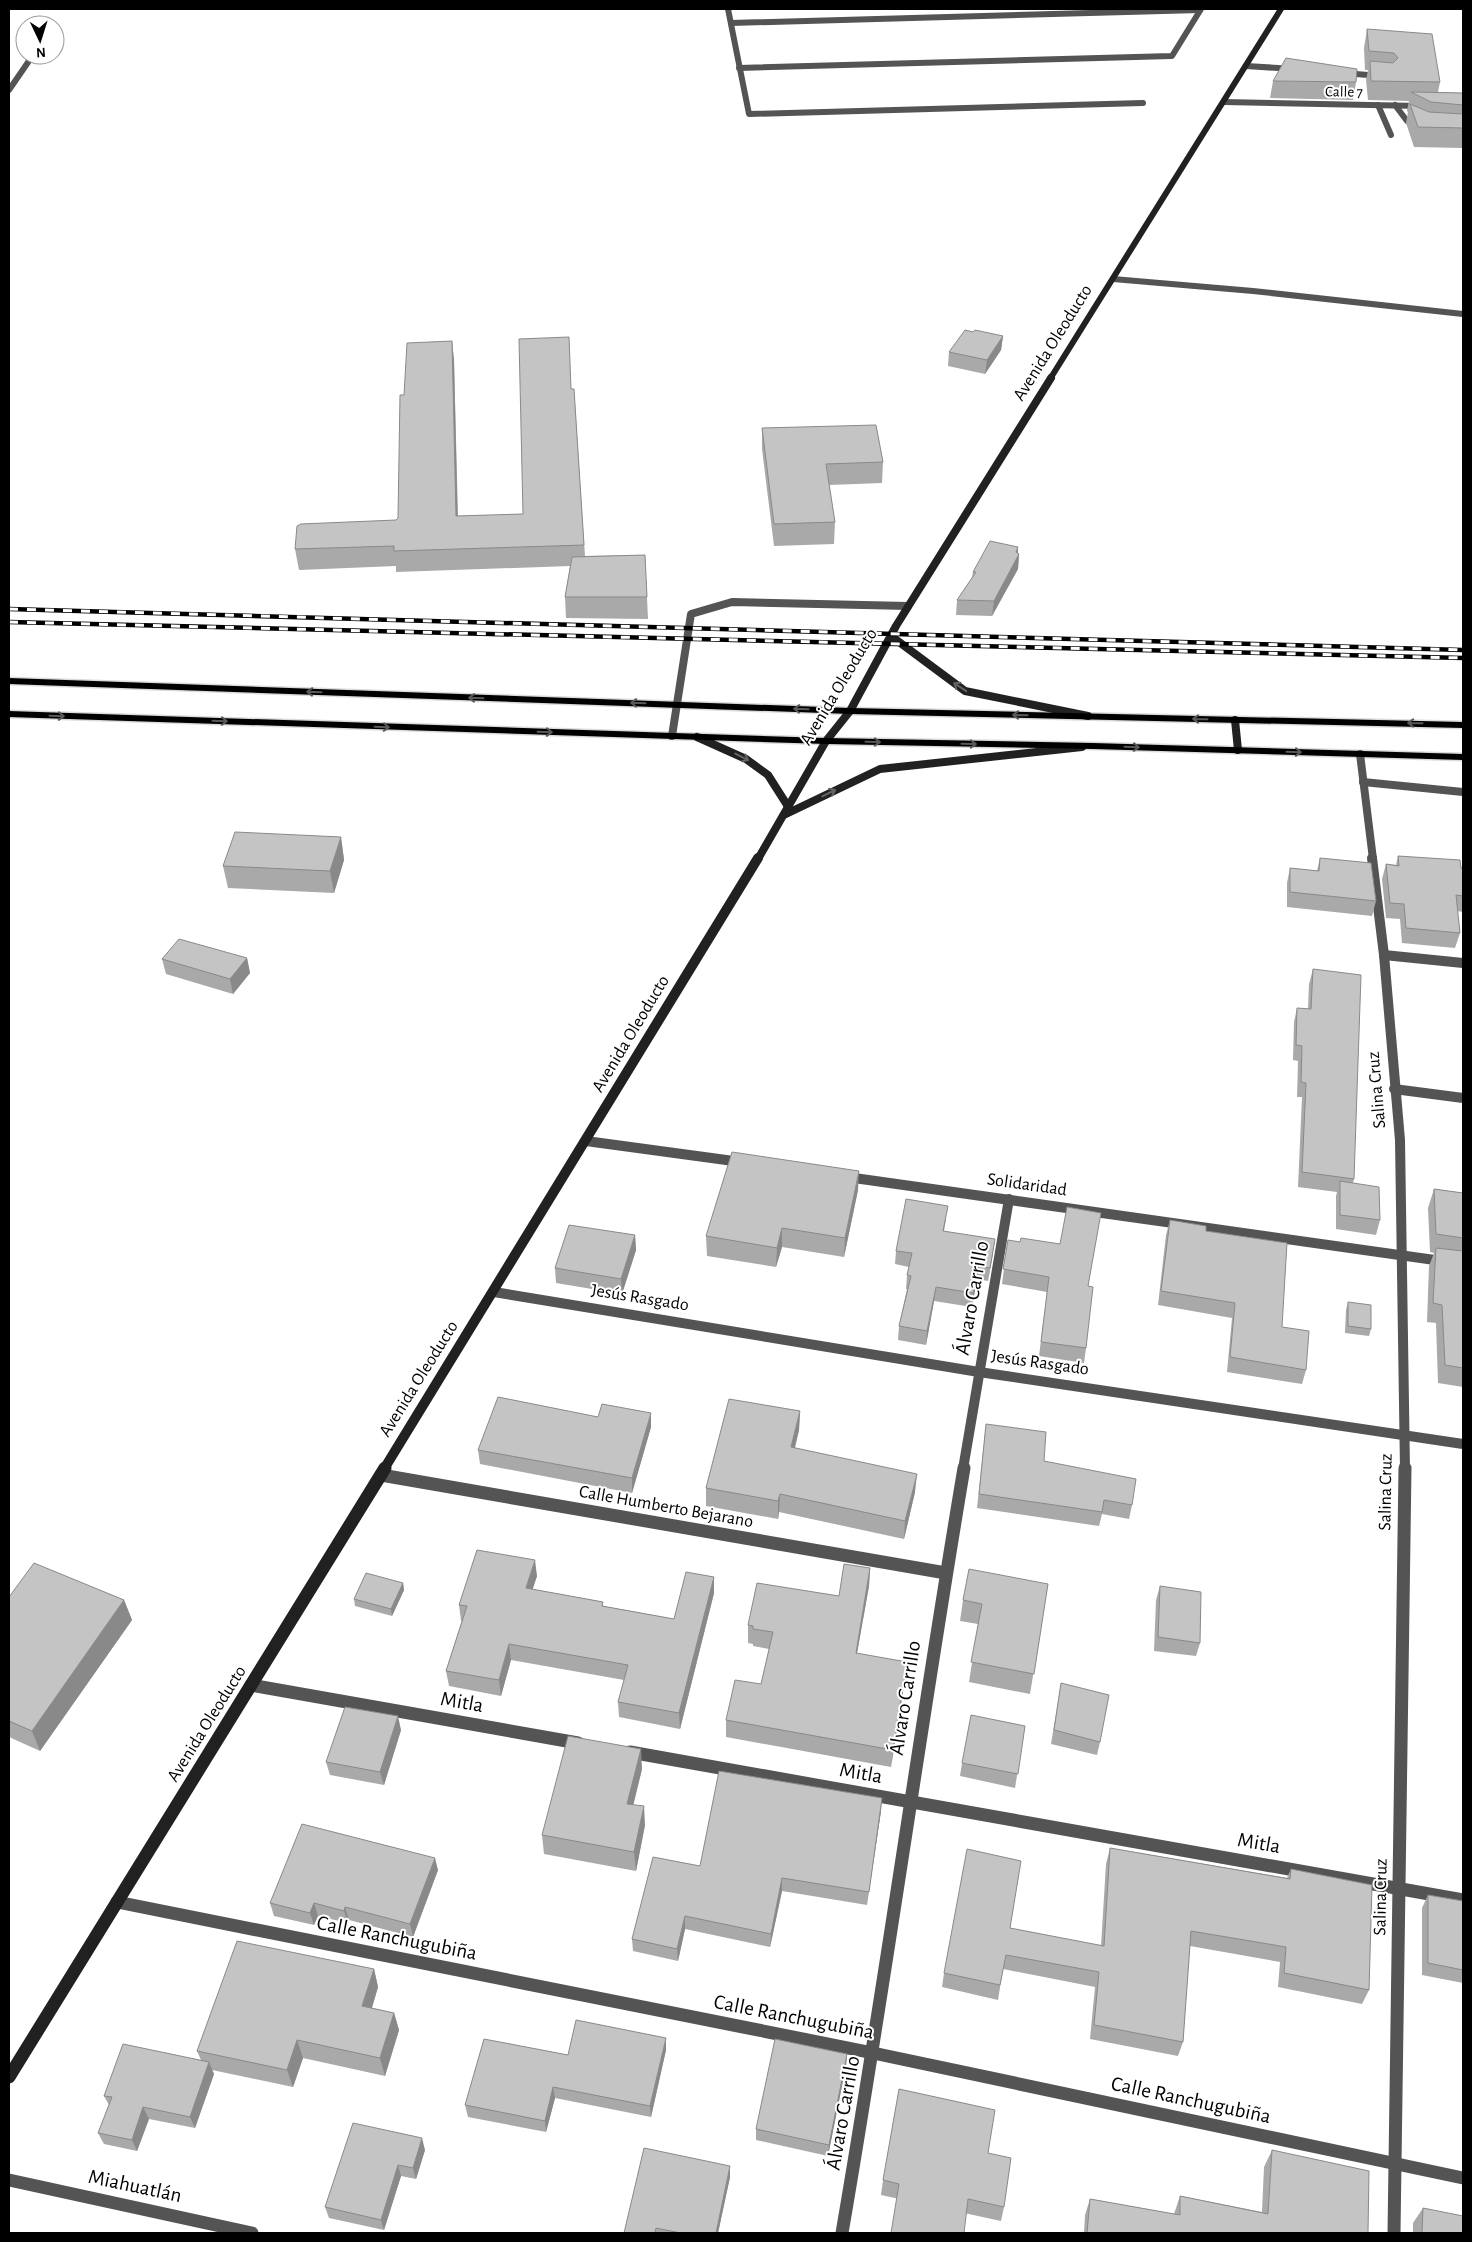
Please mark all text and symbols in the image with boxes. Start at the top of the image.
north arrow [15,15,65,65]
text: N [35,45,46,59]
street label: Calle 7 [1325,84,1363,100]
street label: Avenida Oleoducto [1010,282,1096,404]
street label: Avenida Oleoducto [797,625,881,749]
one-way arrow [953,682,967,692]
one-way arrow [306,687,322,696]
one-way arrow [468,693,484,702]
one-way arrow [631,699,647,708]
one-way arrow [793,705,809,714]
one-way arrow [1012,710,1028,720]
one-way arrow [49,711,65,721]
one-way arrow [1192,714,1208,724]
one-way arrow [212,717,228,726]
one-way arrow [1407,719,1423,728]
one-way arrow [374,722,390,731]
one-way arrow [536,727,552,736]
one-way arrow [865,737,881,747]
one-way arrow [961,739,977,749]
one-way arrow [1124,742,1140,752]
one-way arrow [1286,747,1302,757]
one-way arrow [734,753,749,762]
one-way arrow [821,788,836,798]
street label: Avenida Oleoducto [589,972,673,1096]
street label: Salina Cruz [1365,1051,1389,1129]
street label: Solidaridad [986,1170,1068,1200]
street label: Álvaro Carrillo [950,1239,992,1357]
street label: Jesús Rasgado [590,1281,690,1315]
street label: Avenida Oleoducto [376,1318,462,1440]
street label: Jesús Rasgado [990,1347,1090,1379]
street label: Salina Cruz [1376,1453,1396,1531]
street label: Calle Humberto Bejarano [577,1483,755,1531]
street label: Álvaro Carrillo [884,1639,924,1757]
street label: Avenida Oleoducto [164,1663,250,1785]
street label: Mitla [439,1688,485,1716]
street label: Mitla [838,1759,884,1787]
street label: Mitla [1236,1829,1282,1857]
street label: Salina Cruz [1371,1858,1391,1936]
street label: Calle Ranchugubiña [315,1912,479,1964]
street label: Calle Ranchugubiña [712,1991,876,2043]
street label: Álvaro Carrillo [821,2054,863,2172]
street label: Calle Ranchugubiña [1109,2073,1273,2127]
street label: Miahuatlán [86,2166,184,2206]

